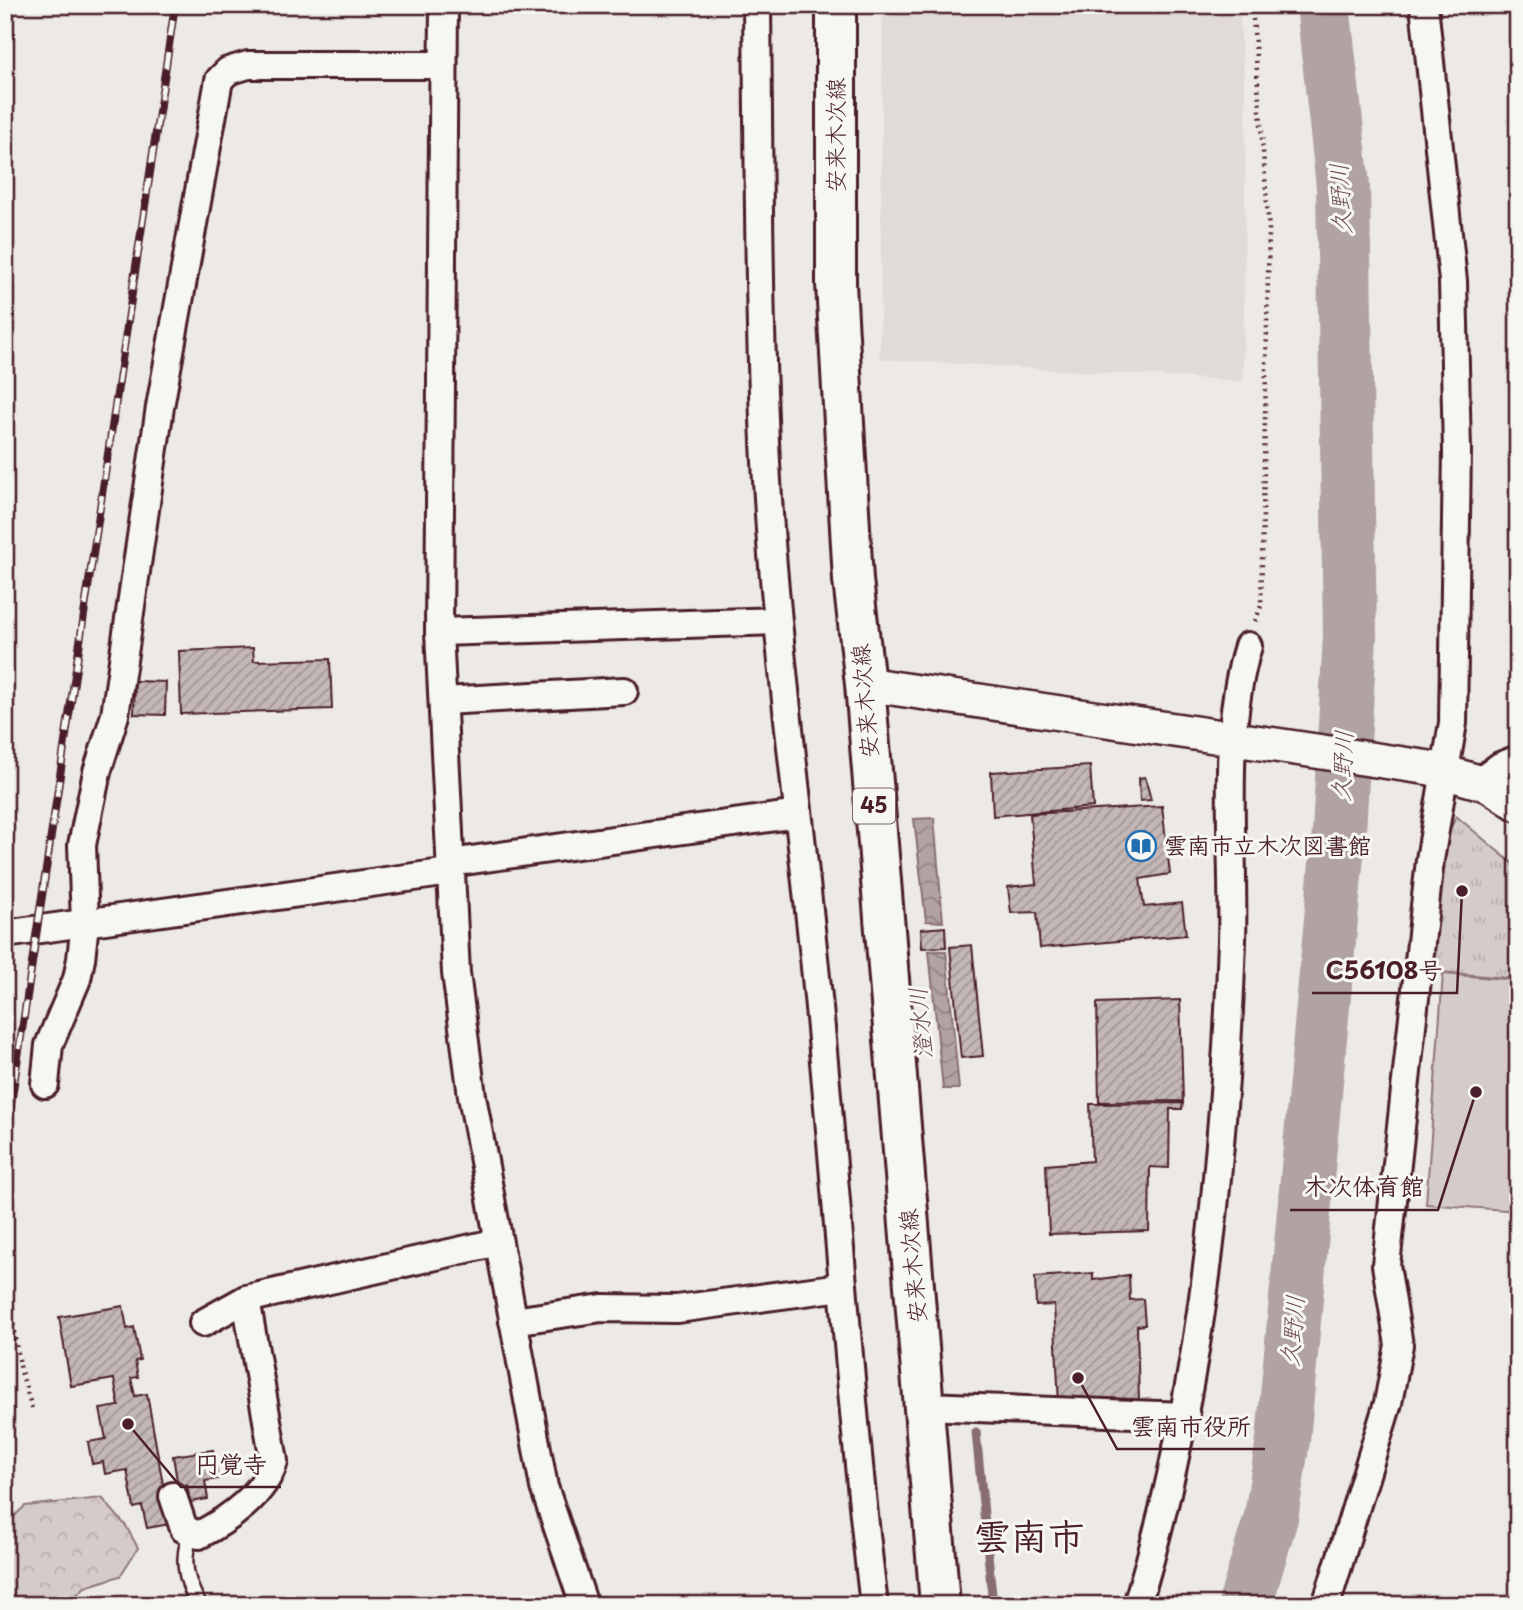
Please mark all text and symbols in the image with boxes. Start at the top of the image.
street label: 安来木次線 [817,78,852,193]
water label: 久野川 [1319,162,1359,236]
street label: 安来木次線 [841,642,886,760]
water label: 久野川 [1321,729,1361,803]
road number: 45 [853,788,895,824]
place label: 雲南市立木次図書館 [1164,827,1371,862]
library icon: 雲南市立木次図書館 [1124,829,1158,863]
callout: C56108号 [1312,948,1457,993]
text: C56108号 [1326,951,1442,987]
water label: 澄水川 [898,986,940,1061]
callout: 木次体育館 [1290,1165,1438,1210]
text: 木次体育館 [1304,1167,1424,1203]
street label: 安来木次線 [889,1207,934,1325]
water label: 久野川 [1270,1293,1312,1368]
callout: 雲南市役所 [1117,1404,1265,1449]
text: 雲南市役所 [1131,1407,1251,1443]
callout: 円覚寺 [181,1442,281,1487]
text: 円覚寺 [195,1445,267,1481]
district label: 雲南市 [974,1507,1085,1563]

